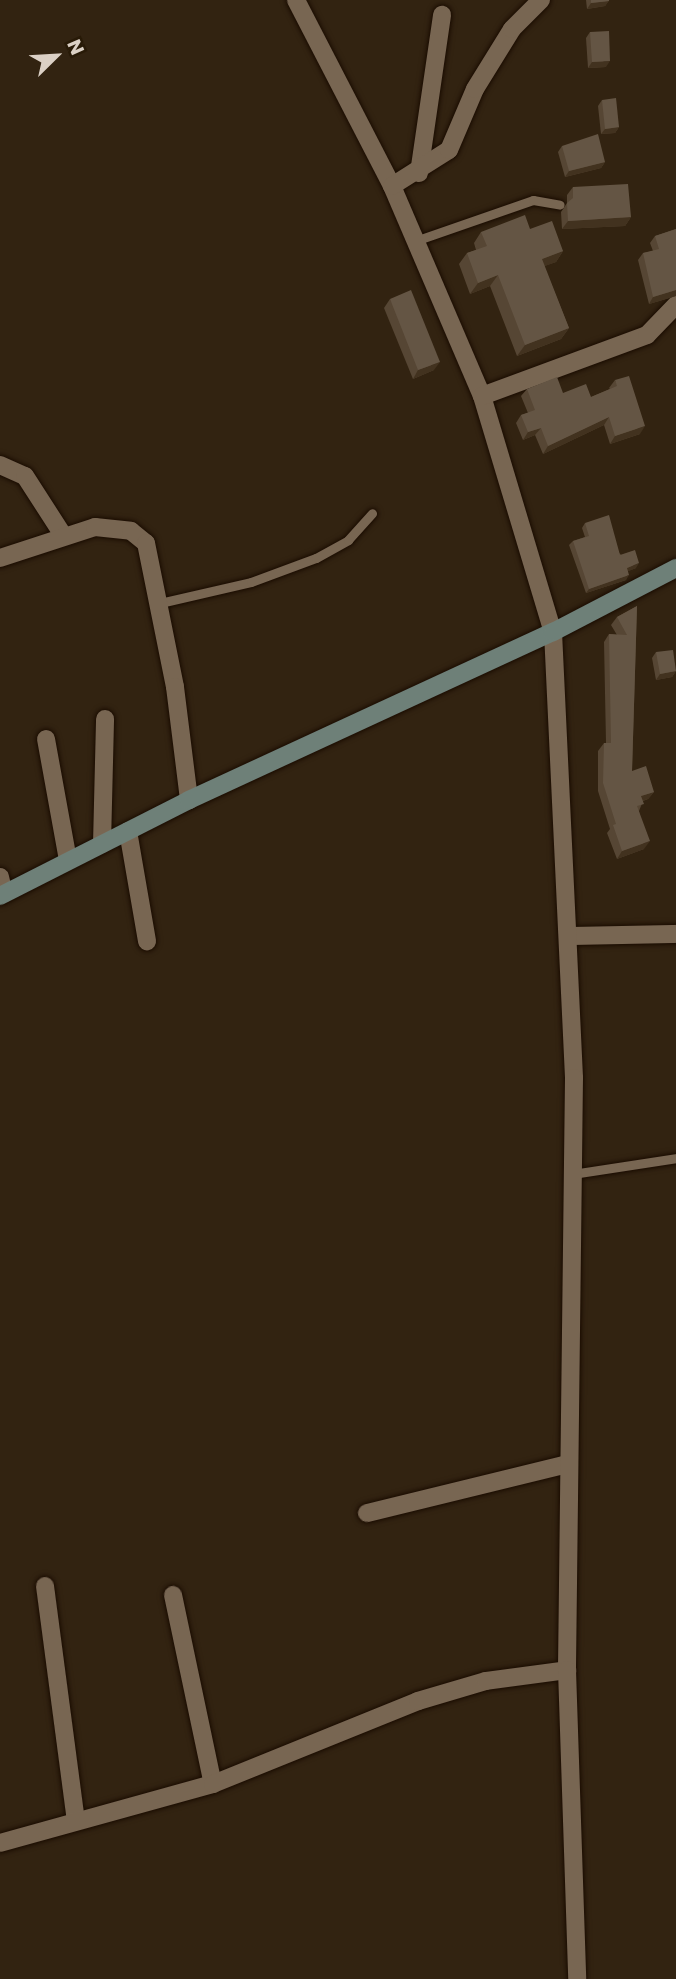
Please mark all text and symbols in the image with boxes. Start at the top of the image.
north arrow [21,21,91,91]
text: N [60,35,91,59]

